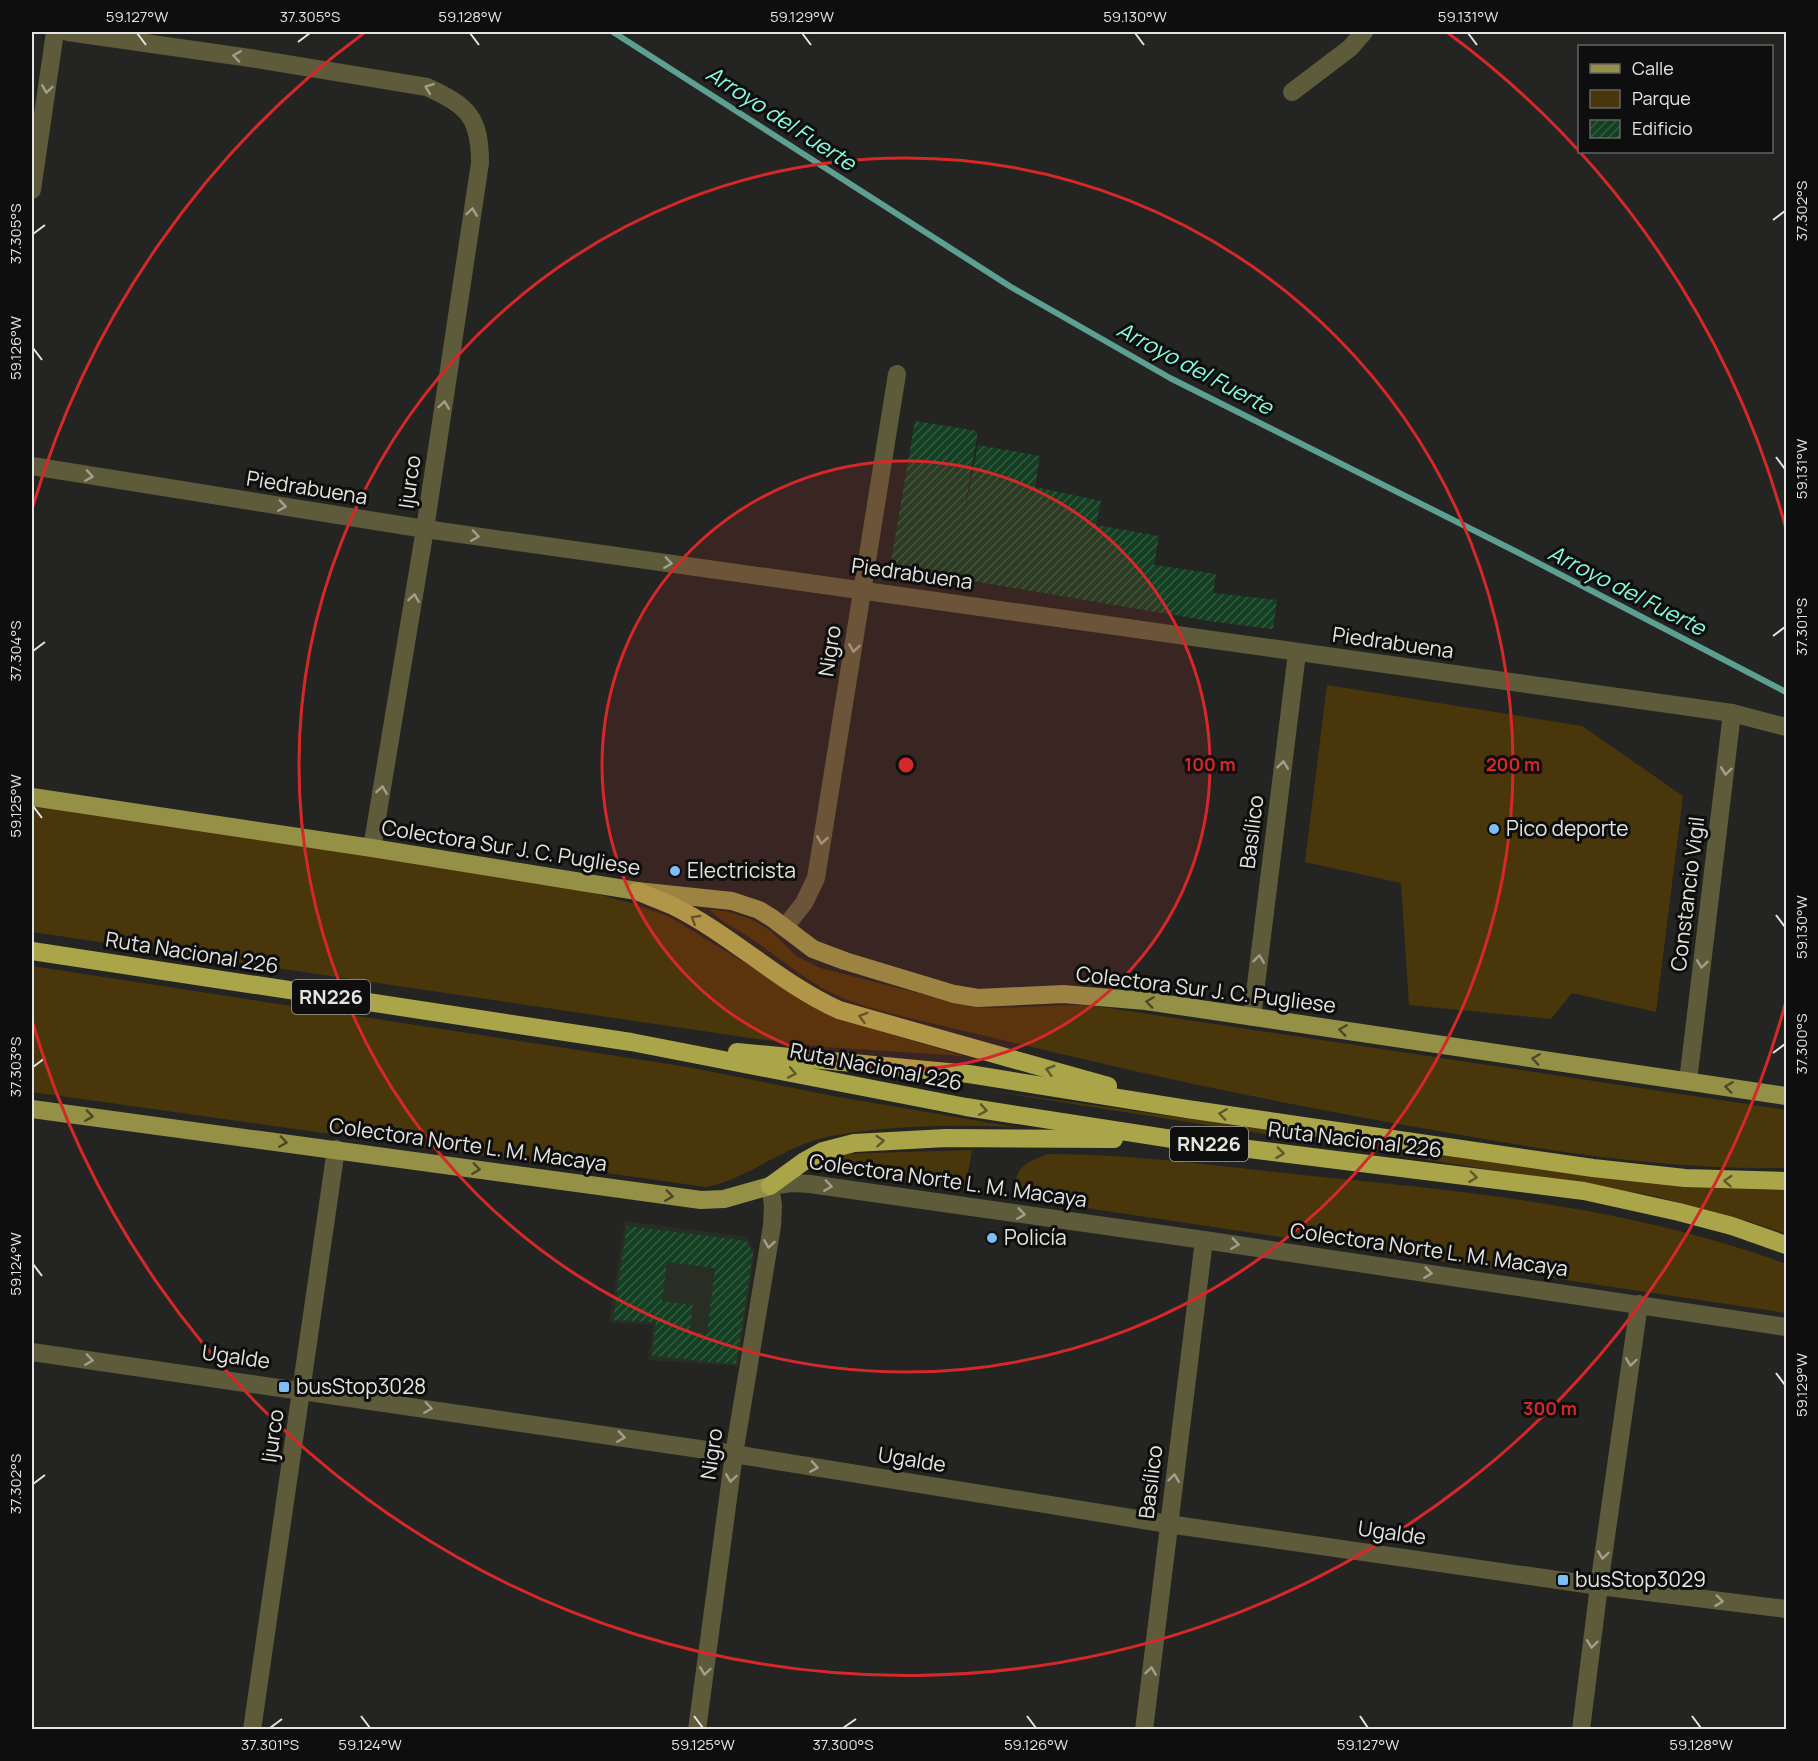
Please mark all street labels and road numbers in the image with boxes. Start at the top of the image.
street label: Ijurco [391,453,427,510]
street label: Piedrabuena [245,464,370,510]
street label: Piedrabuena [850,551,975,595]
street label: Piedrabuena [1331,620,1456,664]
street label: Nigro [811,623,847,678]
street label: Basílico [1233,793,1269,870]
street label: Colectora Sur J. C. Pugliese [380,813,643,881]
street label: Constancio Vigil [1664,815,1710,973]
street label: Ruta Nacional 226 [104,925,281,980]
street label: Colectora Sur J. C. Pugliese [1075,959,1338,1019]
road number: RN226 [292,980,370,1014]
street label: Ruta Nacional 226 [788,1036,965,1096]
street label: Colectora Norte L. M. Macaya [327,1111,609,1177]
street label: Ruta Nacional 226 [1267,1114,1444,1164]
road number: RN226 [1170,1127,1248,1161]
street label: Colectora Norte L. M. Macaya [807,1147,1089,1213]
street label: Colectora Norte L. M. Macaya [1288,1216,1570,1282]
street label: Ugalde [200,1337,272,1375]
street label: Ijurco [254,1407,290,1464]
street label: Nigro [694,1426,728,1481]
street label: Ugalde [876,1440,948,1478]
street label: Basílico [1132,1443,1168,1520]
street label: Ugalde [1356,1513,1428,1551]

